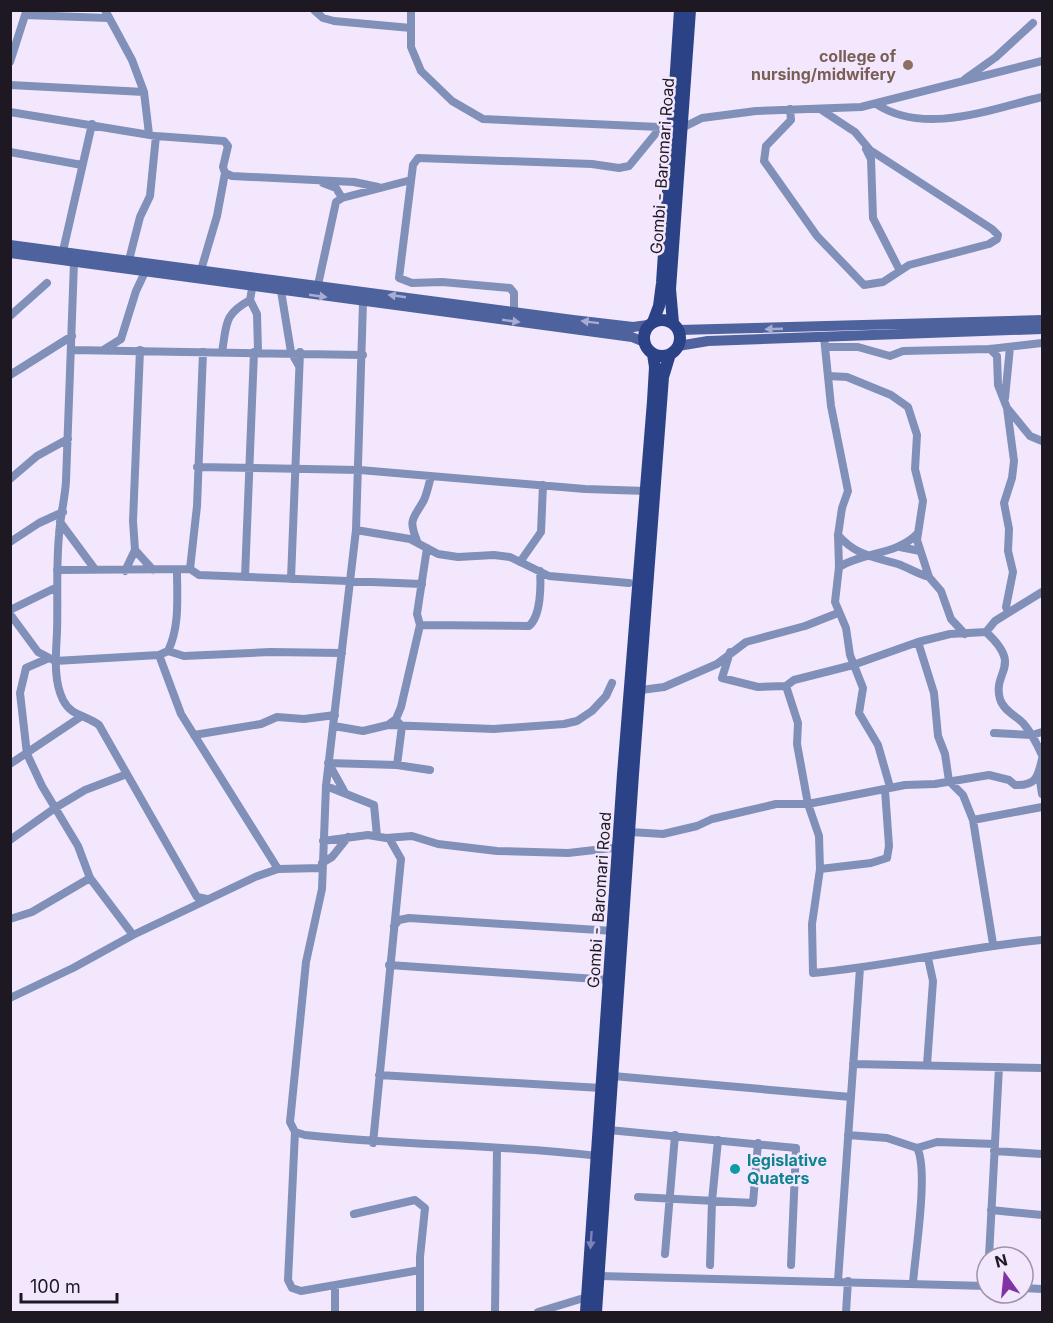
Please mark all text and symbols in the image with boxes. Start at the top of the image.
place label: college of nursing/midwifery [751,46,897,84]
marker: college of nursing/midwifery [901,58,915,72]
street label: Gombi - Baromari Road [646,77,678,255]
one-way arrow [309,291,328,300]
one-way arrow [387,291,406,300]
one-way arrow [502,317,521,326]
one-way arrow [581,317,600,326]
one-way arrow [765,324,784,334]
street label: Gombi - Baromari Road [583,811,615,989]
place label: legislative Quaters [747,1150,827,1188]
marker: legislative Quaters [728,1162,742,1176]
one-way arrow [586,1230,596,1249]
north arrow [975,1245,1035,1305]
text: N [993,1249,1010,1272]
scale bar [21,1266,117,1304]
text: 100 m [30,1276,81,1297]

